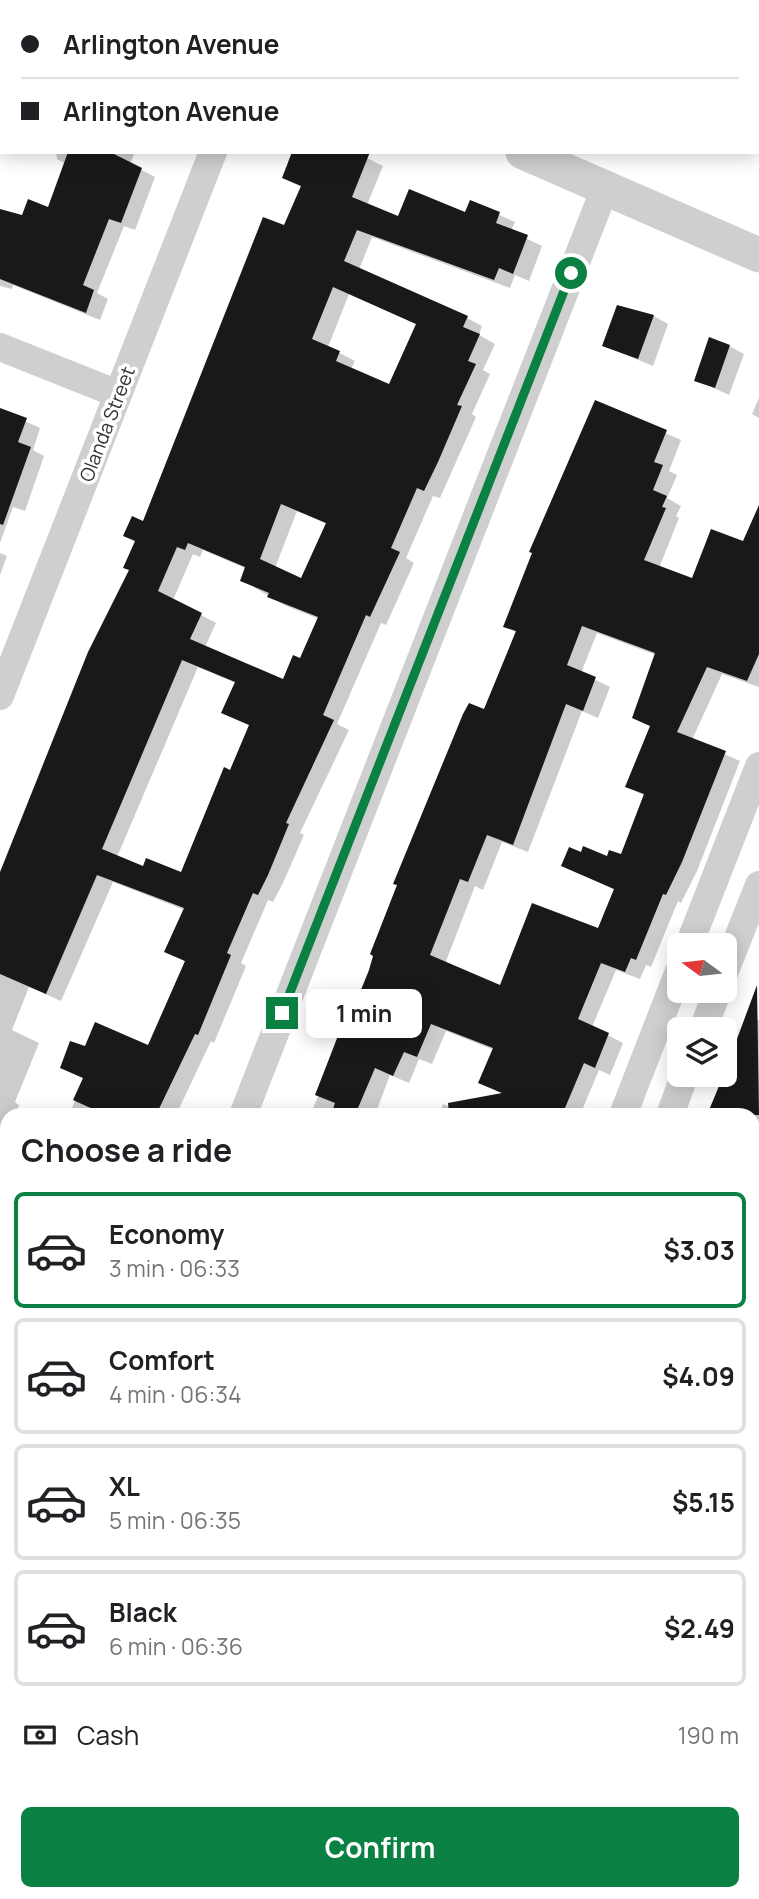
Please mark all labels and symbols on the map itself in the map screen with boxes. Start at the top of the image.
route start [555,257,587,289]
street label: Olanda Street [73,363,141,485]
north arrow [667,933,737,1003]
callout: 1 min [306,988,422,1038]
route end [266,997,298,1029]

